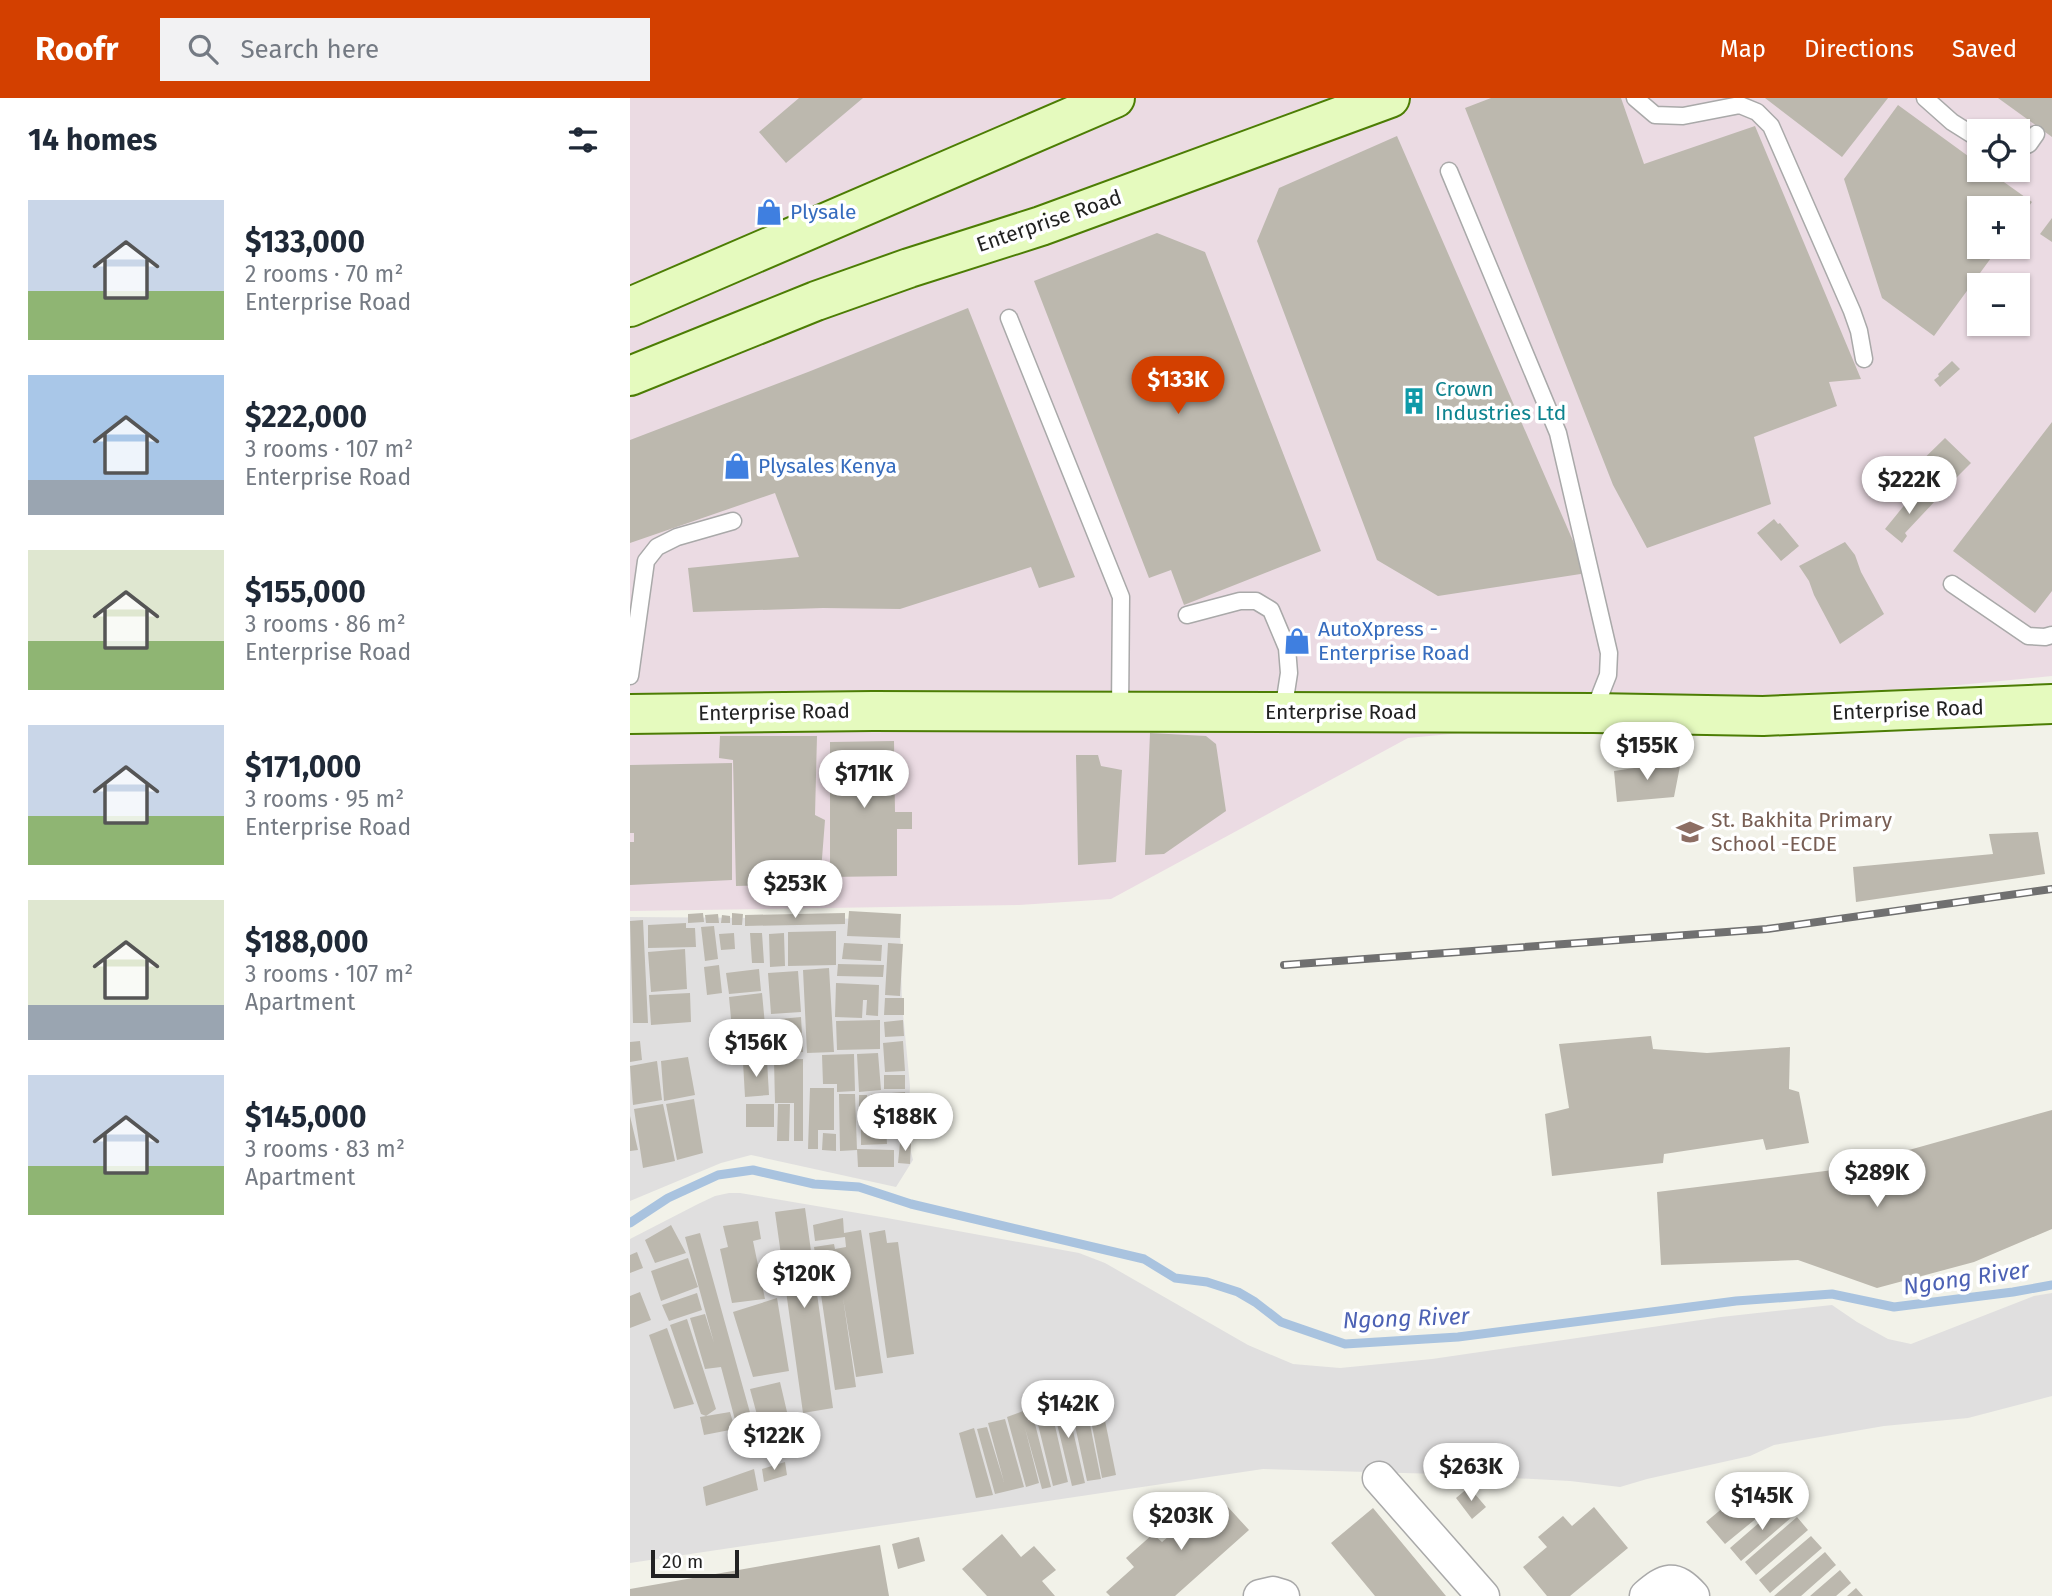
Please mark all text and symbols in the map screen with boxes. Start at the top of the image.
search box [160,18,650,81]
text: Roofr [35,29,118,69]
icon: search [184,30,222,68]
text: Search here [240,34,379,65]
text: Map [1720,35,1766,63]
text: Directions [1804,35,1914,63]
text: Saved [1952,35,2017,63]
map controls [1967,119,2030,336]
button: locate [1967,119,2030,182]
icon: filters [564,121,602,159]
text: 14 homes [28,122,157,158]
street label: Enterprise Road [973,184,1125,258]
button: + [1967,196,2030,259]
shop icon: Plysale [754,197,784,227]
place label: Plysale [790,199,856,225]
text: $133,000 [245,224,365,260]
icon: home [84,228,168,312]
text: 2 rooms · 70 m² [245,260,403,288]
button: − [1967,273,2030,336]
text: Enterprise Road [245,288,411,316]
pin: $133K [1129,356,1227,416]
text: $133K [1148,365,1208,393]
place label: Crown Industries Ltd [1435,376,1566,426]
building icon: Crown Industries Ltd [1399,386,1429,416]
text: $222,000 [245,399,367,435]
icon: home [84,403,168,487]
text: 3 rooms · 107 m² [245,435,413,463]
shop icon: Plysales Kenya [722,451,752,481]
place label: Plysales Kenya [758,453,897,479]
pin: $222K [1860,456,1958,516]
text: Enterprise Road [245,463,411,491]
text: $222K [1878,465,1940,493]
text: $155,000 [245,574,366,610]
icon: home [84,578,168,662]
text: 3 rooms · 86 m² [245,610,406,638]
place label: AutoXpress - Enterprise Road [1318,616,1470,666]
shop icon: AutoXpress - Enterprise Road [1282,626,1312,656]
text: Enterprise Road [245,638,411,666]
street label: Enterprise Road [1832,694,1984,726]
street label: Enterprise Road [698,698,850,726]
street label: Enterprise Road [1265,699,1417,725]
pin: $155K [1598,722,1696,782]
text: $155K [1616,731,1678,759]
text: $171,000 [245,749,361,785]
pin: $171K [815,750,913,810]
icon: home [84,753,168,837]
text: $171K [835,759,893,787]
text: 3 rooms · 95 m² [245,785,404,813]
place label: St. Bakhita Primary School -ECDE [1711,807,1893,857]
text: Enterprise Road [245,813,411,841]
school or university icon: St. Bakhita Primary School -ECDE [1675,817,1705,847]
pin: $253K [746,860,844,920]
text: $253K [764,869,826,897]
text: $188,000 [245,924,369,960]
icon: home [84,928,168,1012]
text: 3 rooms · 107 m² [245,960,413,988]
text: Apartment [245,988,355,1016]
pin: $156K [707,1020,805,1079]
text: $156K [725,1028,787,1056]
pin: $188K [856,1094,954,1153]
text: $145,000 [245,1099,366,1135]
text: $188K [873,1102,937,1130]
icon: home [84,1103,168,1187]
text: 3 rooms · 83 m² [245,1135,405,1163]
pin: $289K [1828,1150,1926,1209]
text: $289K [1845,1158,1909,1186]
text: Apartment [245,1163,355,1191]
pin: $120K [755,1250,853,1310]
water label: Ngong River [1901,1255,2032,1301]
text: $120K [773,1259,835,1287]
water label: Ngong River [1342,1302,1471,1334]
pin: $142K [1019,1380,1117,1440]
text: $142K [1037,1389,1099,1417]
pin: $122K [725,1412,823,1472]
text: $122K [744,1421,804,1449]
pin: $263K [1422,1444,1520,1503]
text: $263K [1439,1452,1503,1480]
pin: $145K [1713,1472,1811,1532]
text: $145K [1731,1481,1793,1509]
pin: $203K [1132,1492,1230,1552]
text: $203K [1149,1501,1213,1529]
scale bar [651,1547,738,1579]
text: 20 m [662,1550,703,1573]

